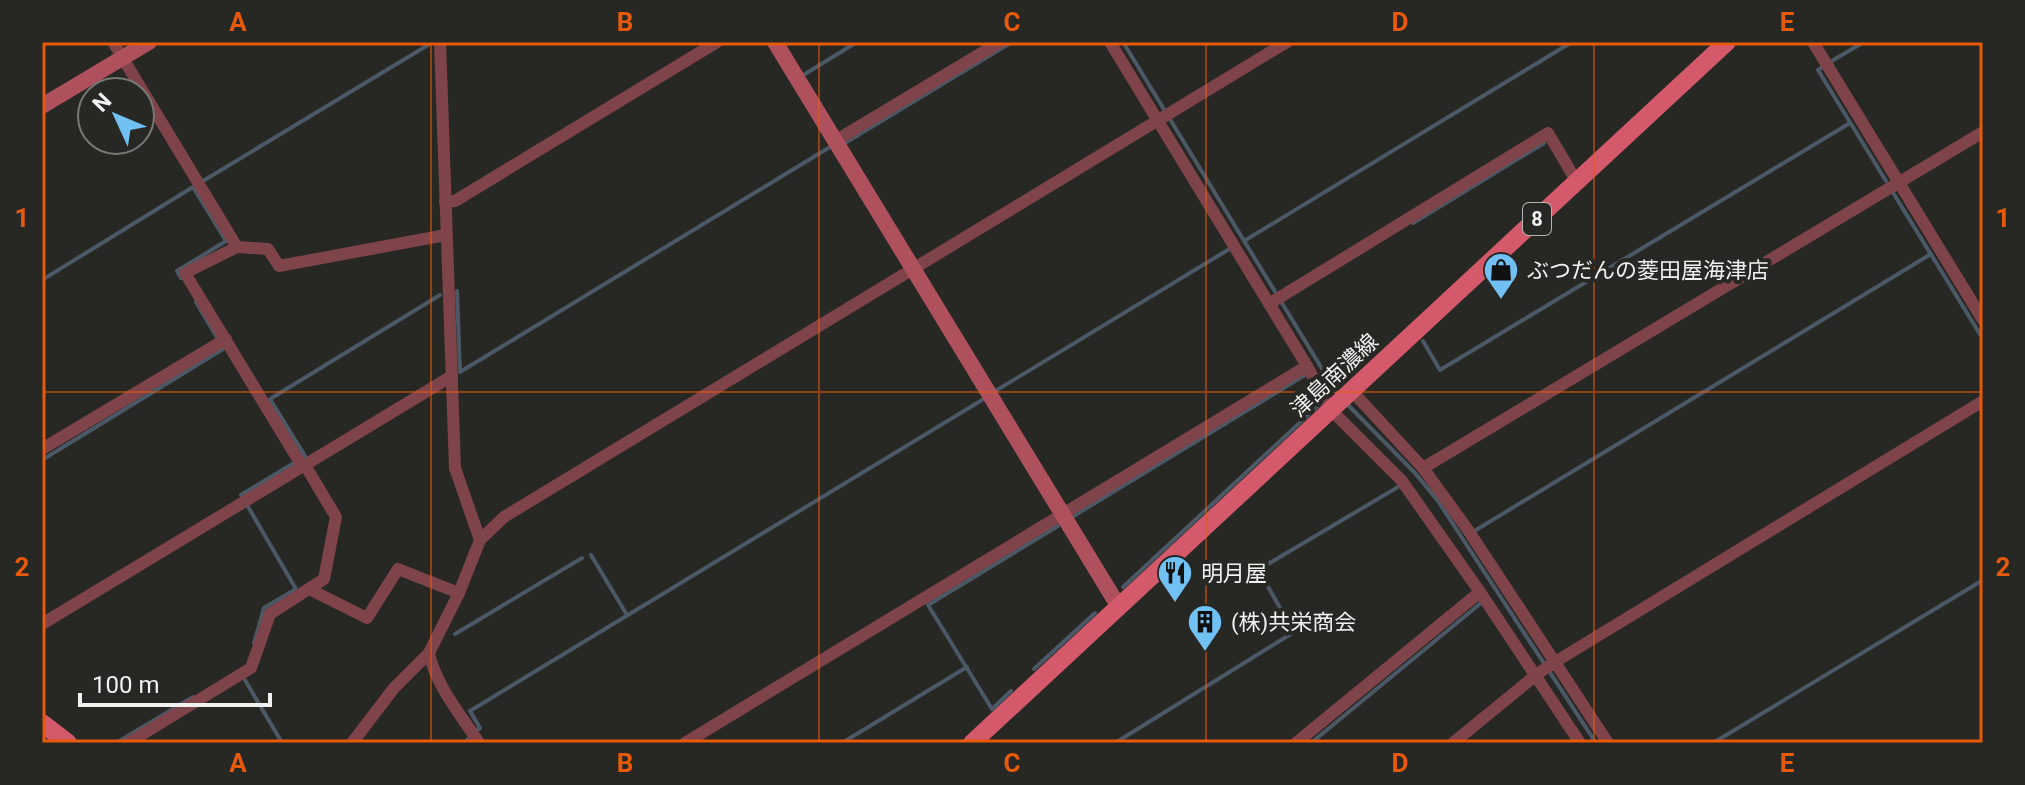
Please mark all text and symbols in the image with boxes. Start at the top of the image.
text: A [229,7,247,37]
text: B [617,7,633,37]
text: C [1003,7,1021,37]
text: D [1392,7,1408,37]
text: E [1780,7,1795,37]
north arrow [76,76,156,156]
text: N [88,88,116,117]
text: 1 [15,203,29,233]
road number: 8 [1523,203,1551,235]
text: 1 [1996,203,2010,233]
shop icon: ぶつだんの菱田屋海津店 [1482,251,1520,301]
place label: ぶつだんの菱田屋海津店 [1527,258,1769,283]
street label: 津島南濃線 [1286,329,1383,422]
text: 2 [15,552,29,582]
text: 2 [1996,552,2010,582]
restaurant icon: 明月屋 [1156,554,1194,604]
place label: 明月屋 [1201,561,1267,586]
building icon: (株)共栄商会 [1186,603,1224,653]
place label: (株)共栄商会 [1231,610,1356,636]
scale bar [80,657,270,707]
text: 100 m [92,671,159,699]
text: A [229,748,247,778]
text: B [617,748,633,778]
text: C [1003,748,1021,778]
text: D [1392,748,1408,778]
text: E [1780,748,1795,778]

